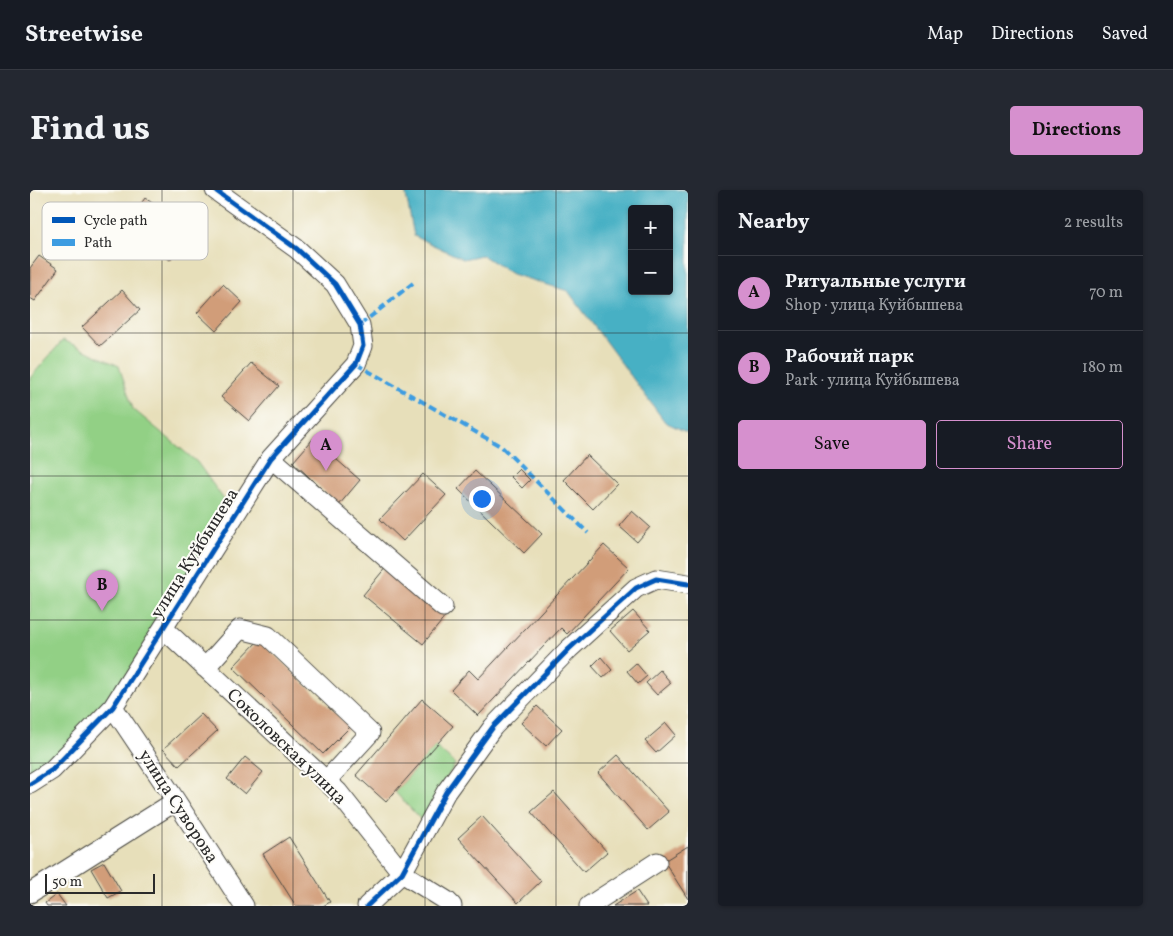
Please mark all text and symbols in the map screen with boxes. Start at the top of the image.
text: Streetwise [25,18,143,52]
text: Map [927,22,963,47]
text: Directions [991,22,1074,47]
text: Saved [1102,22,1148,47]
text: Find us [30,106,150,154]
button: Directions [1010,106,1143,155]
legend [42,202,208,260]
map controls [628,205,673,295]
button: + [628,205,673,250]
text: Nearby [738,208,809,237]
text: Cycle path [84,212,148,231]
text: 2 results [1064,212,1123,234]
text: Path [84,234,112,253]
button: − [628,250,673,295]
text: Ритуальные услуги [785,269,966,295]
text: A [748,282,760,304]
text: 70 m [1089,282,1123,304]
text: Shop · улица Куйбышева [785,295,963,317]
text: Рабочий парк [785,344,914,370]
text: B [749,357,759,379]
text: 180 m [1082,357,1123,379]
text: Park · улица Куйбышева [785,370,960,392]
button: Save [738,420,926,469]
button: Share [936,420,1123,469]
pin: A [310,430,342,471]
street label: улица Куйбышева [145,484,245,624]
your location [469,486,495,512]
pin: B [86,570,118,611]
street label: Соколовская улица [220,683,351,811]
street label: улица Суворова [132,745,224,869]
scale bar [45,871,155,894]
text: 50 m [52,873,82,892]

